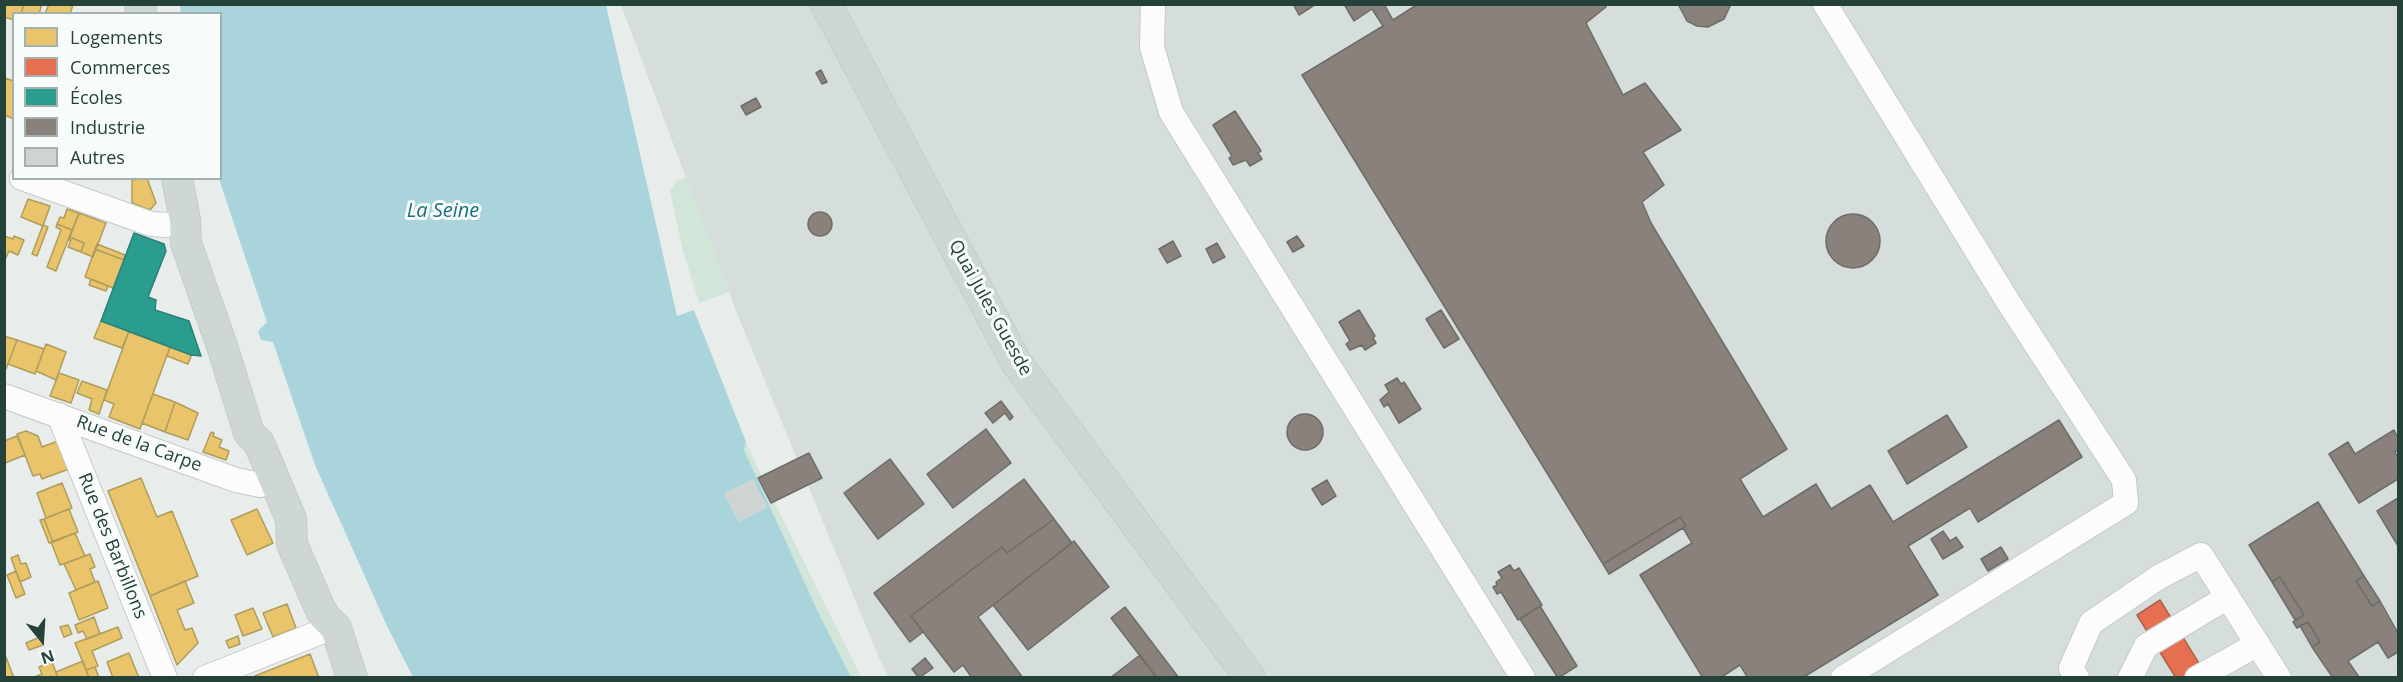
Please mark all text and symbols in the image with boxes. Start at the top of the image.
legend [12,12,222,180]
text: Logements [70,25,163,49]
text: Commerces [70,55,170,79]
text: Écoles [70,85,123,109]
text: Industrie [70,115,145,139]
text: Autres [70,145,125,169]
water label: La Seine [407,199,479,223]
street label: Quai Jules Guesde [944,236,1036,380]
street label: Rue de la Carpe [73,411,205,477]
street label: Rue des Barbillons [73,470,151,622]
north arrow [12,610,72,670]
text: N [38,645,57,670]

